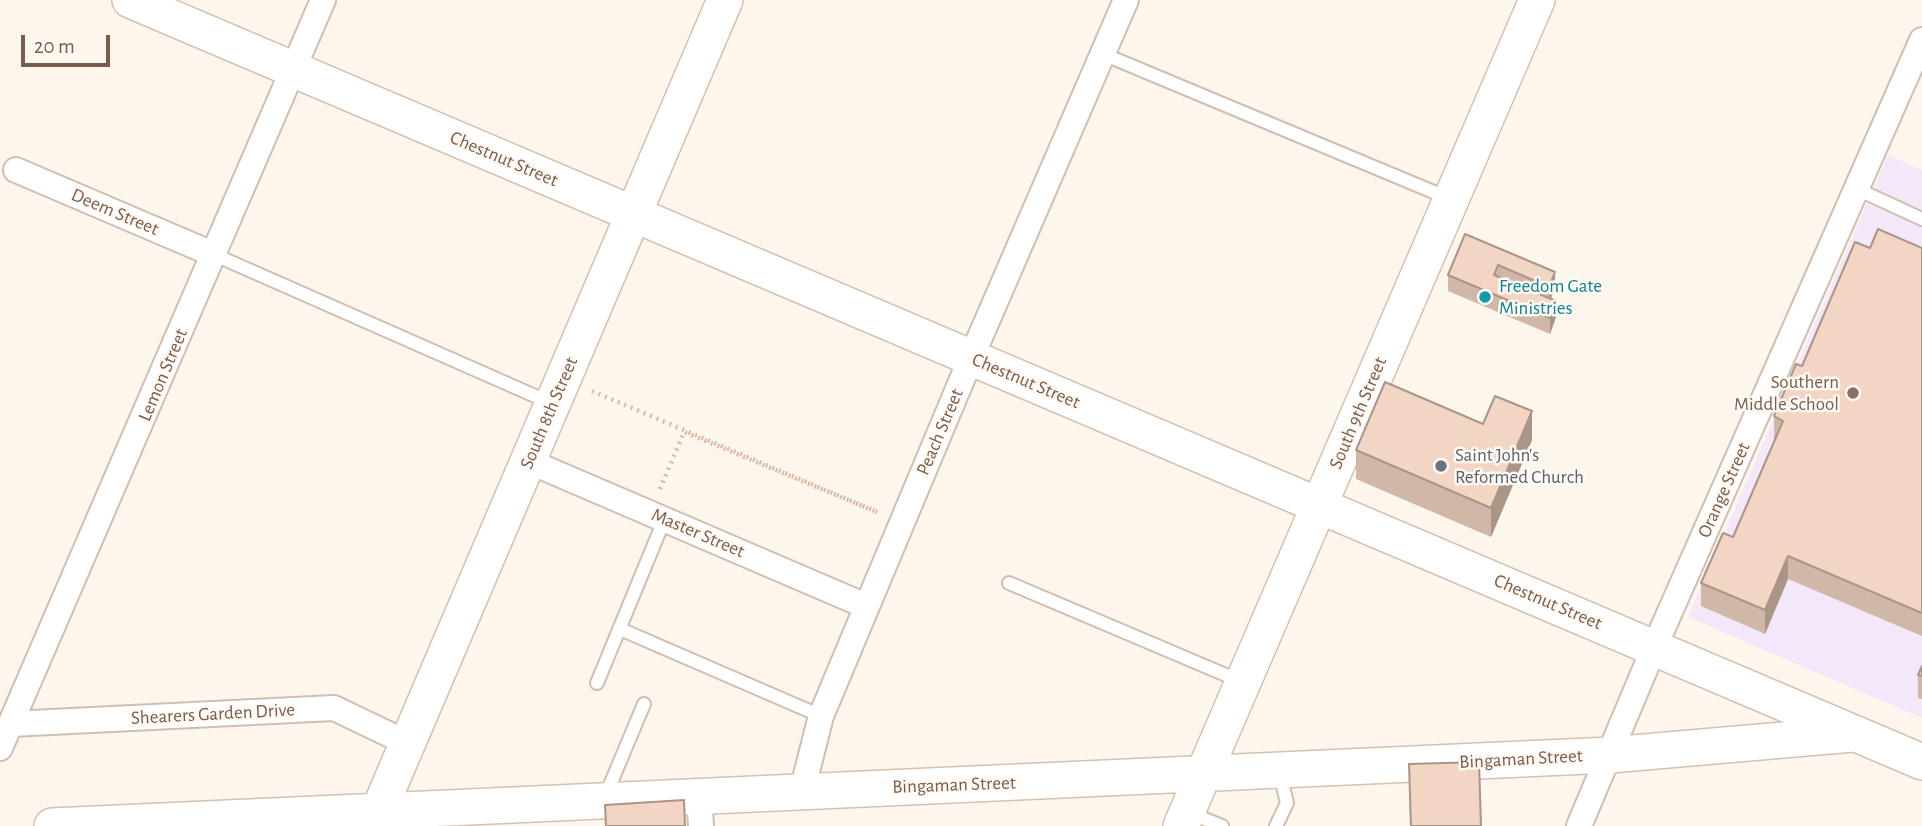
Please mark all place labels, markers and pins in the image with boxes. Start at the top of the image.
place label: Freedom Gate Ministries [1499,275,1602,319]
marker: Freedom Gate Ministries [1477,289,1493,305]
place label: Southern Middle School [1734,371,1839,415]
marker: Southern Middle School [1845,385,1861,401]
place label: Saint John's Reformed Church [1455,444,1584,488]
marker: Saint John's Reformed Church [1433,458,1449,474]

